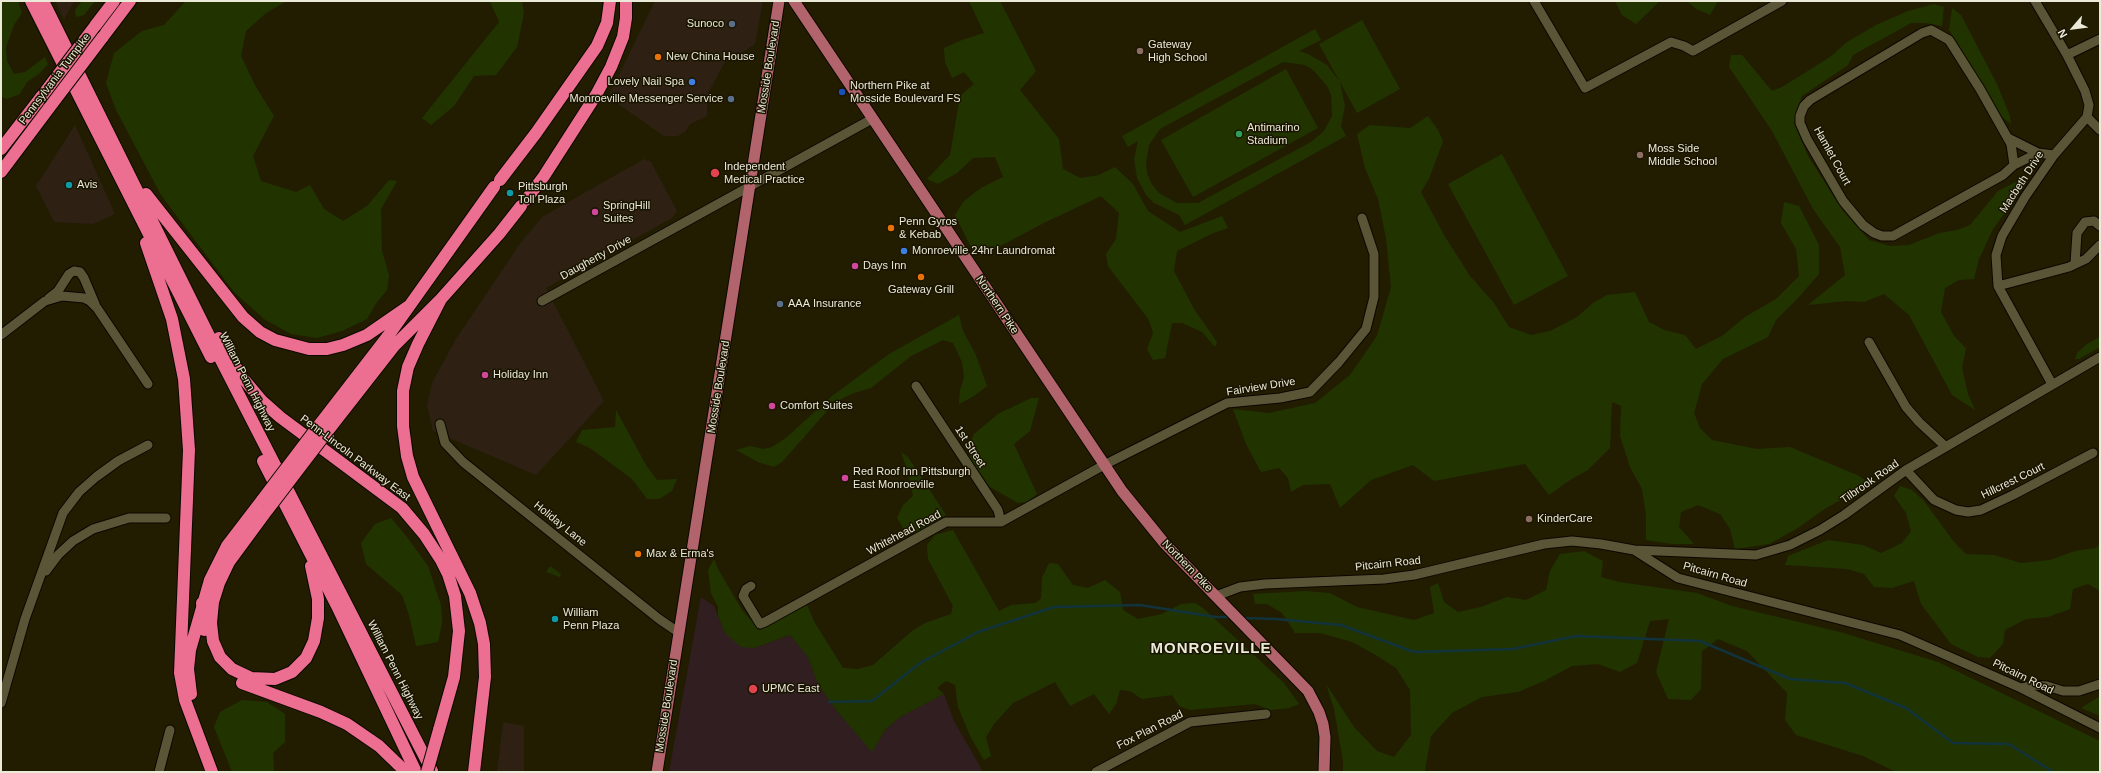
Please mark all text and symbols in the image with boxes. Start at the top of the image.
north arrow [2053,8,2093,48]
place label: Sunoco [687,17,724,31]
marker: Sunoco [727,19,737,29]
street label: Mosside Boulevard [755,20,783,114]
text: N [2055,27,2070,40]
street label: Pennsylvania Turnpike [16,31,94,127]
place label: Gateway High School [1148,38,1207,64]
marker: Gateway High School [1135,46,1145,56]
place label: New China House [666,50,755,64]
marker: New China House [653,52,663,62]
place label: Lovely Nail Spa [608,75,684,89]
marker: Lovely Nail Spa [687,77,697,87]
place label: Northern Pike at Mosside Boulevard FS [850,79,961,105]
marker: Northern Pike at Mosside Boulevard FS [837,87,847,97]
place label: Monroeville Messenger Service [570,92,723,106]
marker: Monroeville Messenger Service [726,94,736,104]
place label: Antimarino Stadium [1247,121,1300,147]
street label: Hamlet Court [1811,124,1853,188]
marker: Antimarino Stadium [1234,129,1244,139]
place label: Moss Side Middle School [1648,142,1717,168]
street label: Macbeth Drive [1997,149,2047,215]
marker: Moss Side Middle School [1635,150,1645,160]
place label: Independent Medical Practice [724,160,805,186]
marker: Independent Medical Practice [709,167,721,179]
place label: Avis [77,178,98,192]
marker: Avis [64,180,74,190]
place label: Pittsburgh Toll Plaza [518,180,568,206]
marker: Pittsburgh Toll Plaza [505,188,515,198]
place label: SpringHill Suites [603,199,650,225]
marker: SpringHill Suites [590,207,600,217]
place label: Penn Gyros & Kebab [899,215,957,241]
marker: Penn Gyros & Kebab [886,223,896,233]
street label: Daugherty Drive [558,233,634,283]
place label: Monroeville 24hr Laundromat [912,244,1055,258]
marker: Monroeville 24hr Laundromat [899,246,909,256]
place label: Days Inn [863,259,906,273]
marker: Days Inn [850,261,860,271]
marker: Gateway Grill [916,272,926,282]
street label: Northern Pike [973,273,1021,337]
place label: Gateway Grill [888,283,954,297]
place label: AAA Insurance [788,297,861,311]
marker: AAA Insurance [775,299,785,309]
street label: William Penn Highway [216,330,278,434]
street label: Mosside Boulevard [705,340,733,434]
place label: Holiday Inn [493,368,548,382]
marker: Holiday Inn [480,370,490,380]
street label: Fairview Drive [1226,375,1296,399]
place label: Comfort Suites [780,399,853,413]
marker: Comfort Suites [767,401,777,411]
street label: Penn-Lincoln Parkway East [297,412,413,504]
street label: 1st Street [952,424,988,470]
street label: Tilbrook Road [1838,457,1902,507]
street label: Hillcrest Court [1979,460,2047,502]
place label: Red Roof Inn Pittsburgh East Monroeville [853,465,970,491]
marker: Red Roof Inn Pittsburgh East Monroeville [840,473,850,483]
street label: Holiday Lane [531,499,589,549]
street label: Whitehead Road [865,508,943,558]
place label: KinderCare [1537,512,1593,526]
marker: KinderCare [1524,514,1534,524]
street label: Northern Pike [1159,537,1215,595]
place label: Max & Erma's [646,547,714,561]
marker: Max & Erma's [633,549,643,559]
street label: Pitcairn Road [1354,554,1422,574]
street label: Pitcairn Road [1681,560,1749,590]
place label: William Penn Plaza [563,606,619,632]
marker: William Penn Plaza [550,614,560,624]
street label: William Penn Highway [364,618,426,722]
district label: MONROEVILLE [1150,640,1272,658]
street label: Pitcairn Road [1990,657,2056,697]
street label: Mosside Boulevard [653,659,681,753]
place label: UPMC East [762,682,819,696]
marker: UPMC East [747,683,759,695]
street label: Fox Plan Road [1115,708,1185,752]

